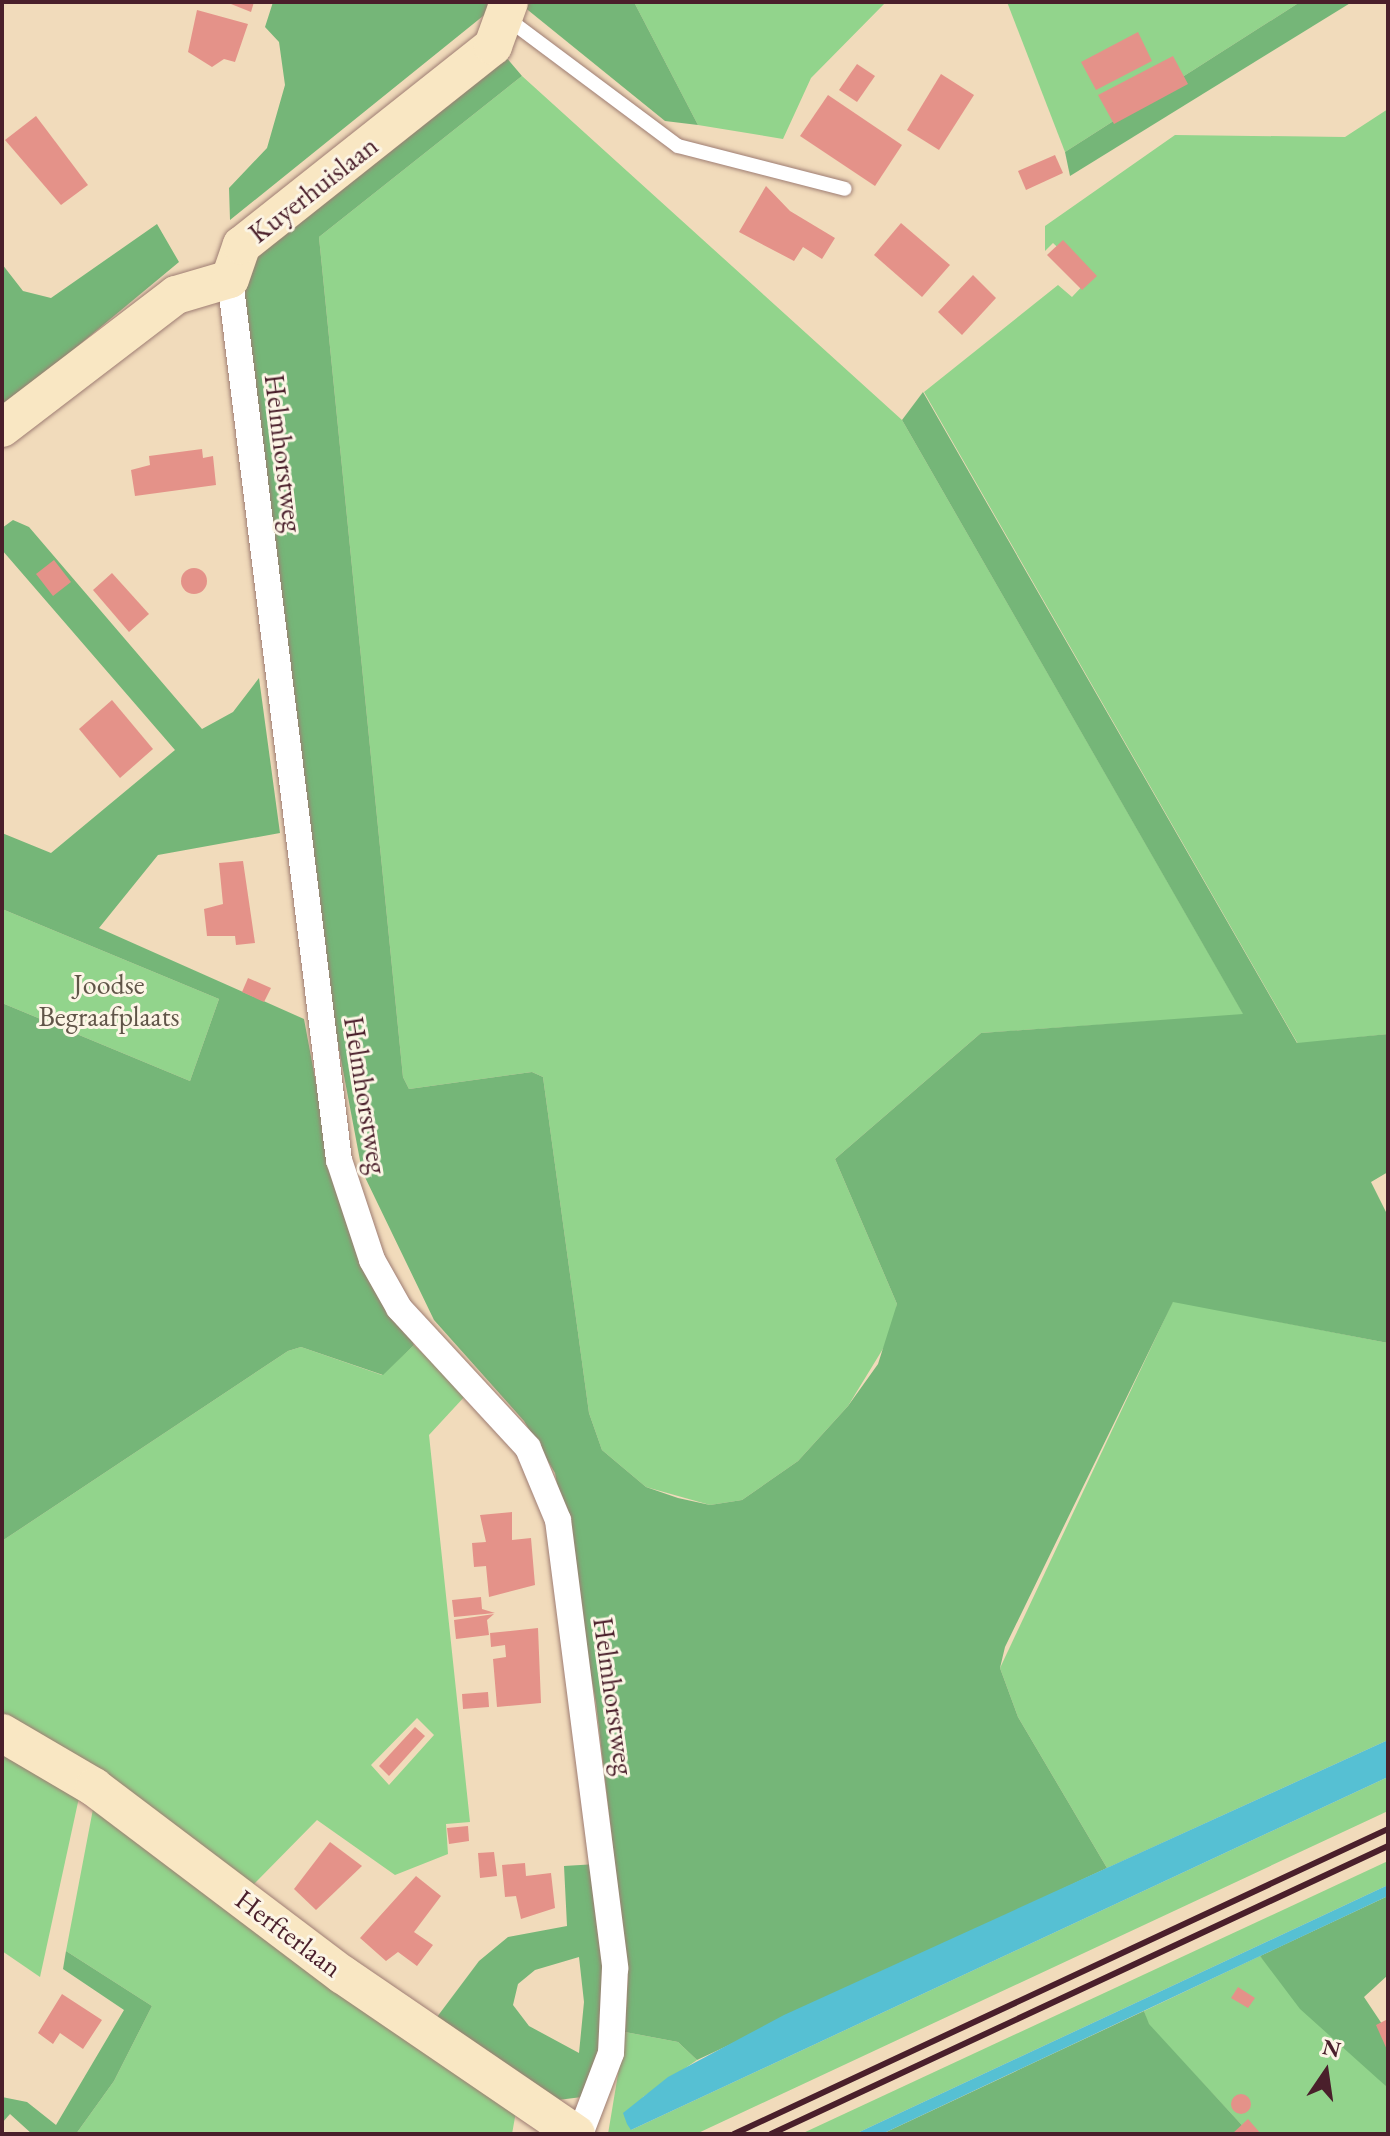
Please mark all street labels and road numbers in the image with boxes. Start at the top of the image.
street label: Kuyerhuislaan [242,128,384,250]
street label: Helmhorstweg [258,372,310,534]
street label: Helmhorstweg [337,1014,395,1176]
street label: Helmhorstweg [586,1615,642,1777]
street label: Herfterlaan [229,1882,349,1984]

